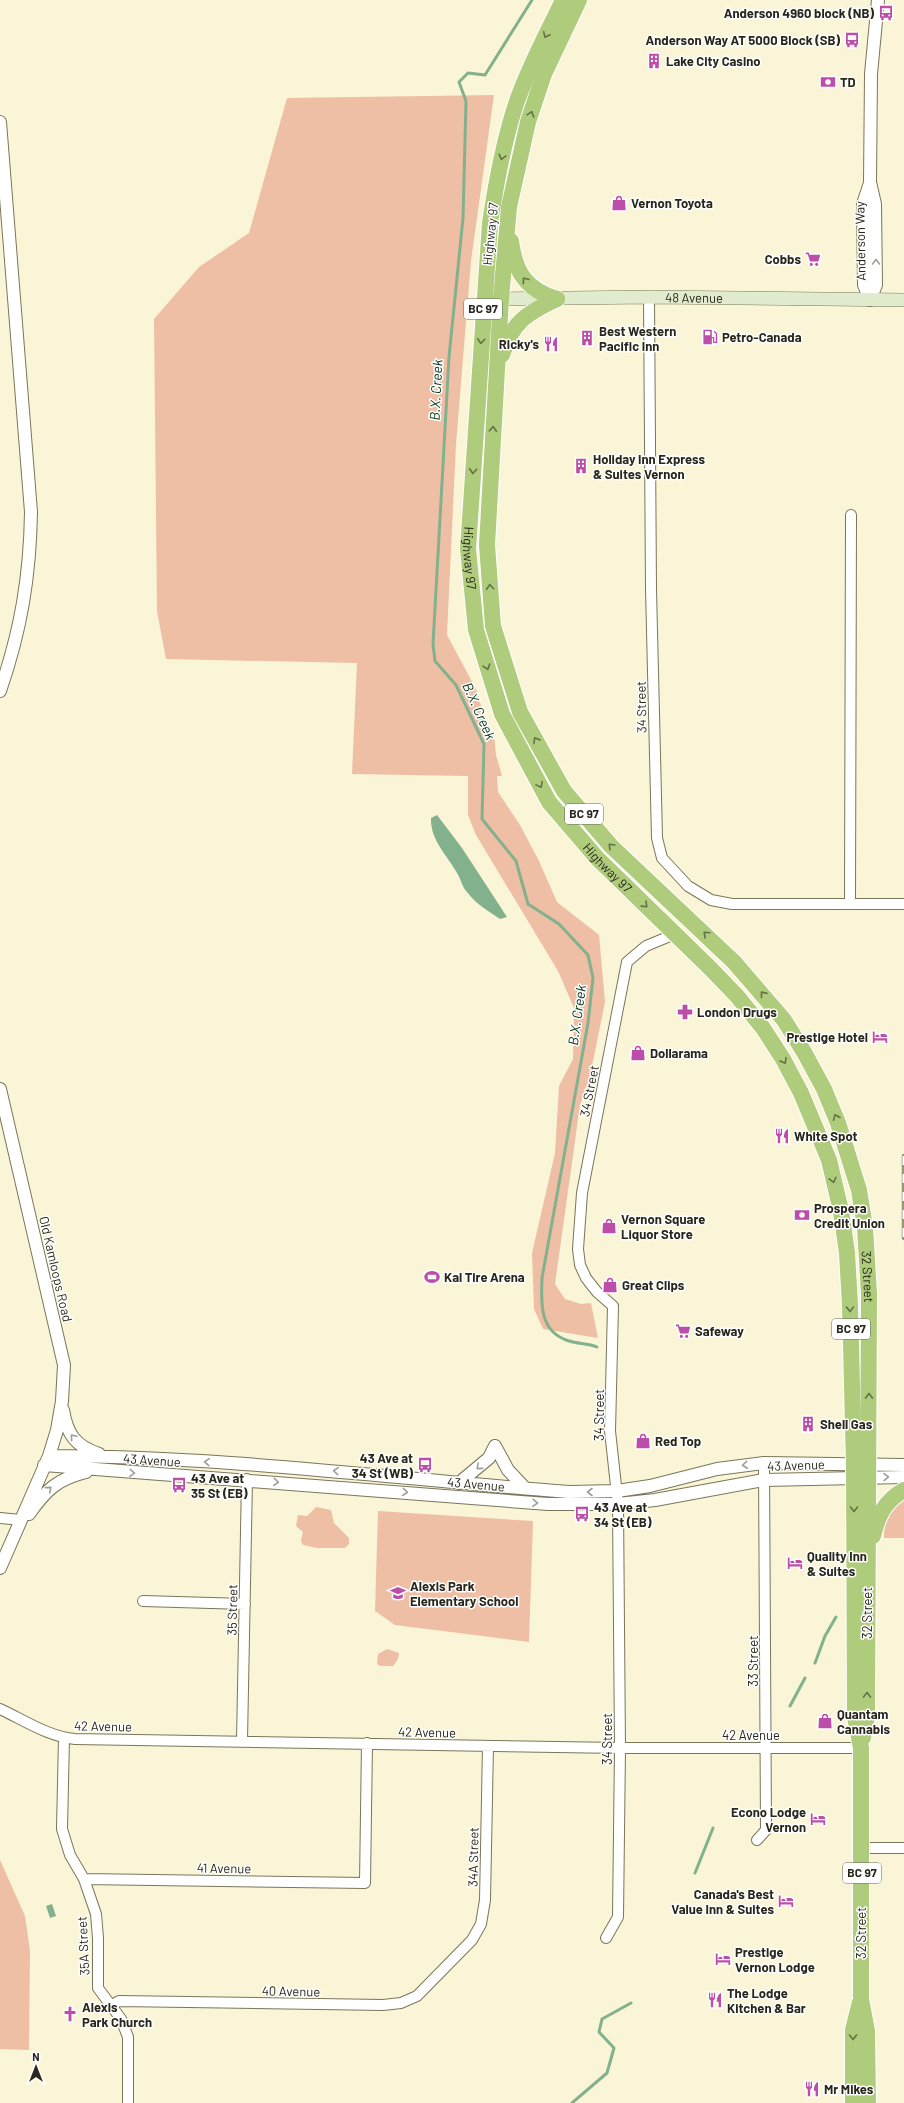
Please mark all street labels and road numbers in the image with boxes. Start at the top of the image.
street label: Anderson Way [851,201,869,281]
street label: Highway 97 [479,202,501,266]
street label: 48 Avenue [665,289,723,306]
road number: BC 97 [464,299,502,319]
street label: Highway 97 [460,526,480,590]
street label: 34 Street [633,681,649,733]
road number: BC 97 [565,804,603,824]
street label: Highway 97 [580,840,635,896]
street label: 34 Street [576,1064,602,1118]
street label: Old Kamloops Road [36,1215,76,1323]
street label: 32 Street [858,1250,877,1302]
road number: BC 97 [832,1319,870,1339]
street label: 34 Street [591,1389,607,1441]
street label: 43 Avenue [123,1450,181,1470]
street label: 43 Avenue [767,1456,825,1474]
street label: 43 Avenue [447,1474,506,1494]
street label: 35 Street [224,1584,240,1636]
street label: 32 Street [859,1587,875,1639]
street label: 33 Street [745,1635,761,1687]
street label: 34 Street [599,1713,615,1765]
street label: 42 Avenue [74,1717,132,1735]
street label: 42 Avenue [398,1723,456,1741]
street label: 42 Avenue [722,1727,780,1743]
street label: 34A Street [464,1827,482,1887]
street label: 41 Avenue [197,1860,251,1876]
road number: BC 97 [843,1863,881,1883]
street label: 32 Street [853,1907,869,1959]
street label: 35A Street [73,1916,93,1976]
street label: 40 Avenue [262,1982,320,2000]

